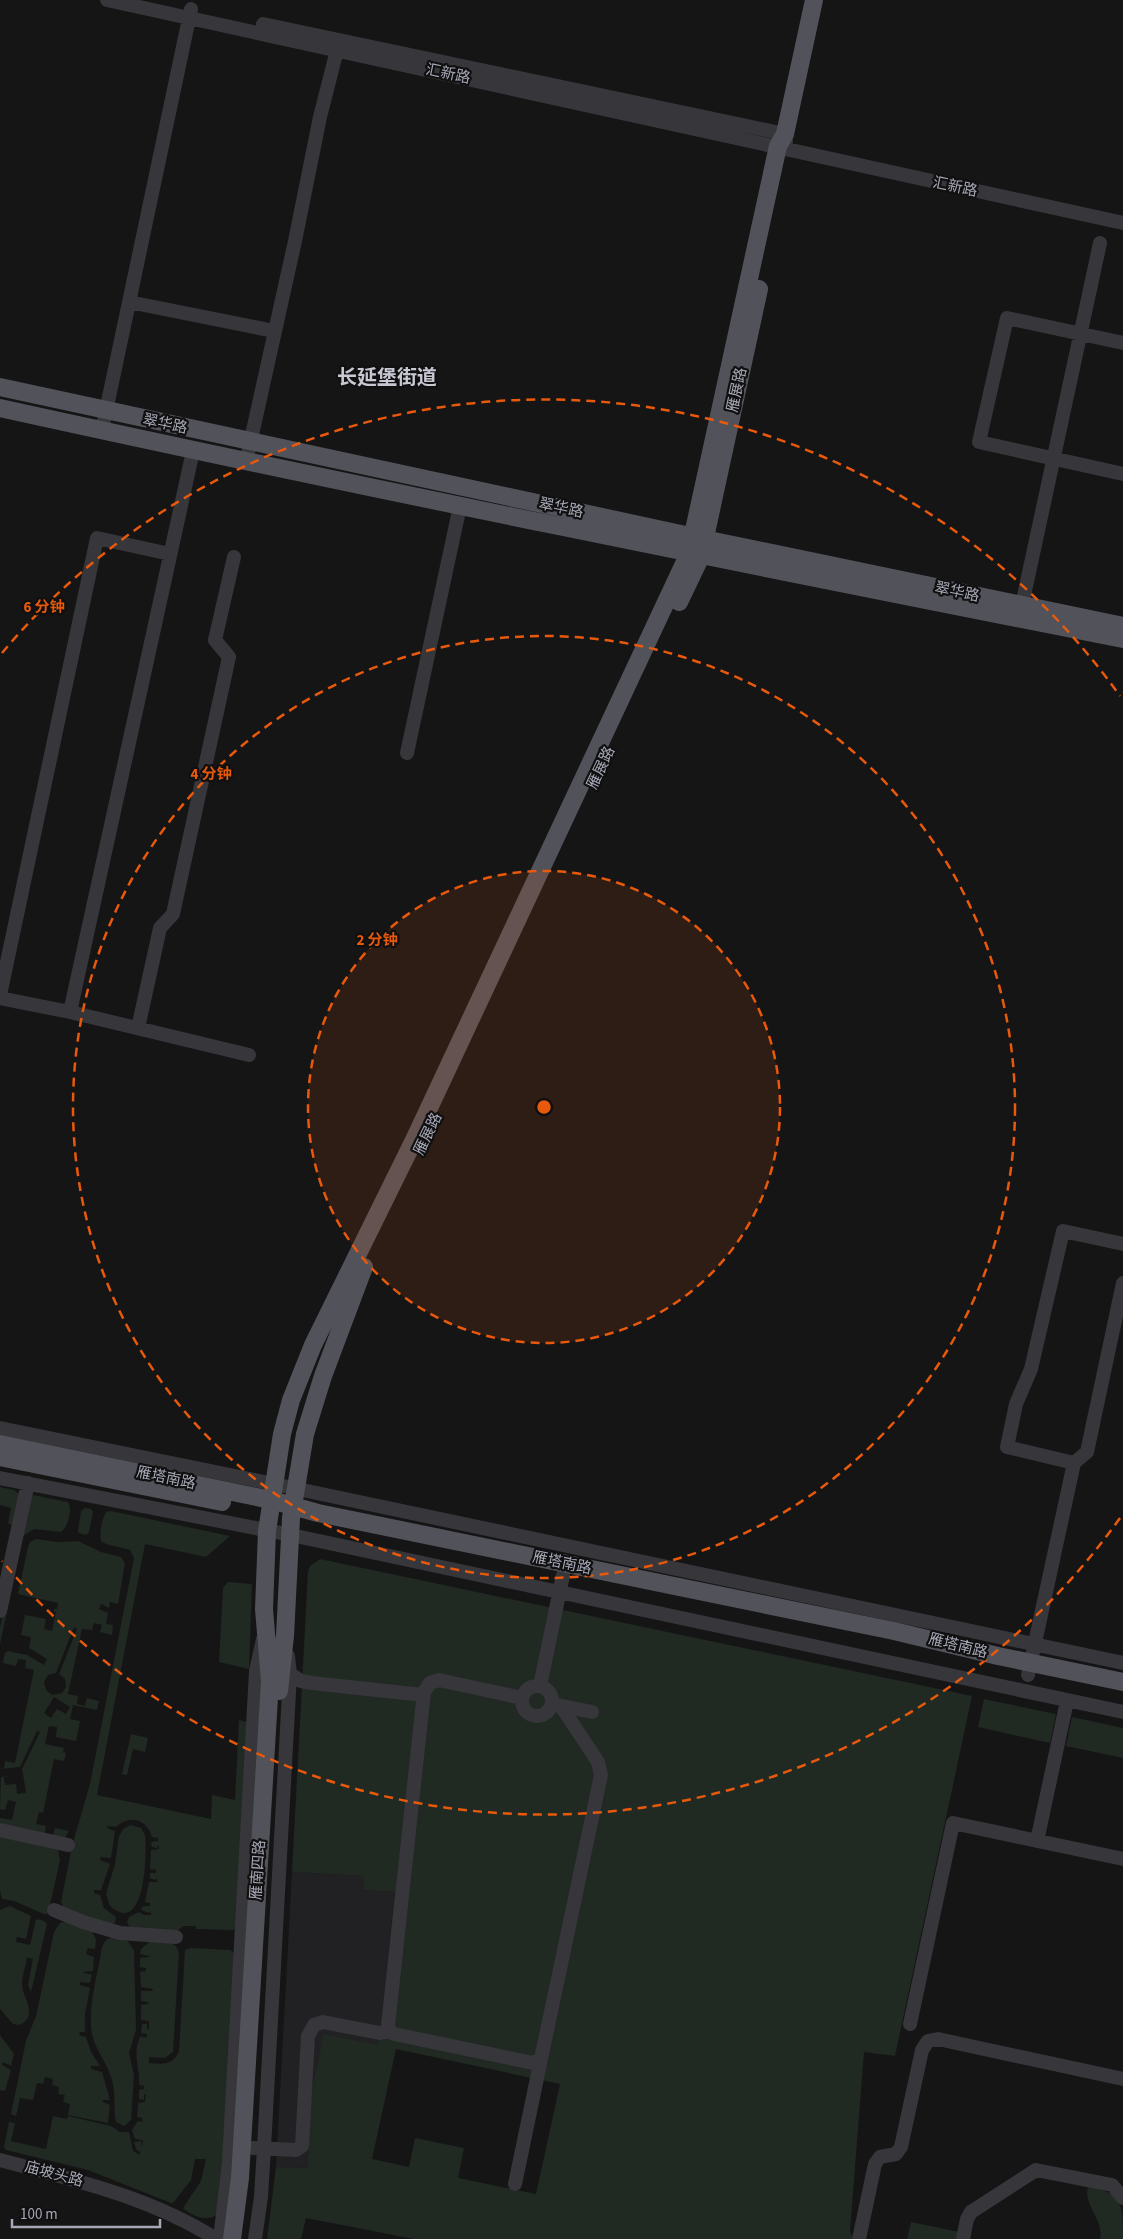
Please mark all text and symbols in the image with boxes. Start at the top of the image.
street label: 汇新路 [424,59,472,89]
street label: 汇新路 [931,172,979,202]
district label: 长延堡街道 [337,364,437,392]
street label: 雁展路 [722,366,752,414]
street label: 翠华路 [141,409,189,439]
street label: 翠华路 [537,493,585,523]
street label: 翠华路 [933,577,981,607]
text: 6 分钟 [24,597,64,618]
street label: 雁展路 [582,743,620,793]
text: 4 分钟 [191,764,231,785]
text: 2 分钟 [357,930,397,951]
centre of rings [535,1098,553,1116]
street label: 雁展路 [409,1109,447,1159]
street label: 雁塔南路 [134,1461,198,1495]
street label: 雁塔南路 [530,1546,594,1580]
street label: 雁塔南路 [926,1629,990,1663]
street label: 雁南四路 [245,1839,271,1901]
street label: 庙坡头路 [22,2156,86,2192]
scale bar [12,2196,160,2228]
text: 100 m [20,2204,58,2225]

